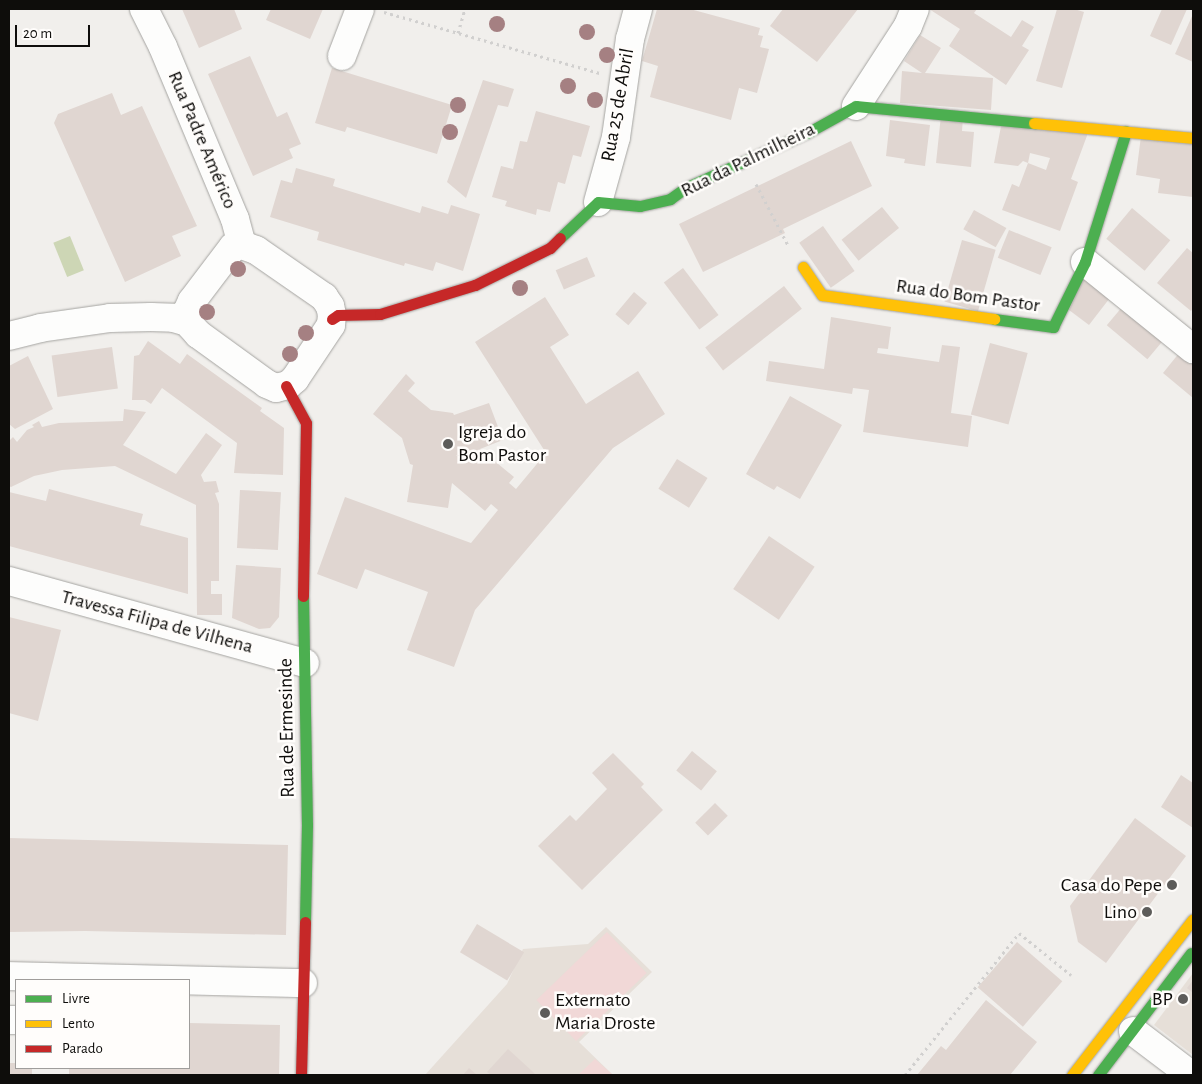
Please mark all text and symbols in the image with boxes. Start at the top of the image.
scale bar [18,15,92,47]
text: 20 m [23,26,52,41]
street label: Rua 25 de Abril [596,46,640,164]
street label: Rua Padre Américo [162,68,242,212]
street label: Rua da Palmilheira [677,117,819,203]
street label: Rua do Bom Pastor [894,274,1042,318]
place label: Igreja do Bom Pastor [458,420,546,467]
marker: Igreja do Bom Pastor [442,438,454,450]
street label: Travessa Filipa de Vilhena [58,585,256,659]
street label: Rua de Ermesinde [274,658,300,798]
place label: Casa do Pepe [1061,873,1162,897]
marker: Casa do Pepe [1166,879,1178,891]
place label: Lino [1104,900,1137,924]
marker: Lino [1141,906,1153,918]
legend [15,979,190,1069]
place label: BP [1152,987,1173,1011]
place label: Externato Maria Droste [555,989,655,1036]
text: Livre [62,991,90,1006]
marker: BP [1177,993,1189,1005]
marker: Externato Maria Droste [539,1007,551,1019]
text: Lento [62,1016,95,1031]
text: Parado [62,1041,103,1056]

